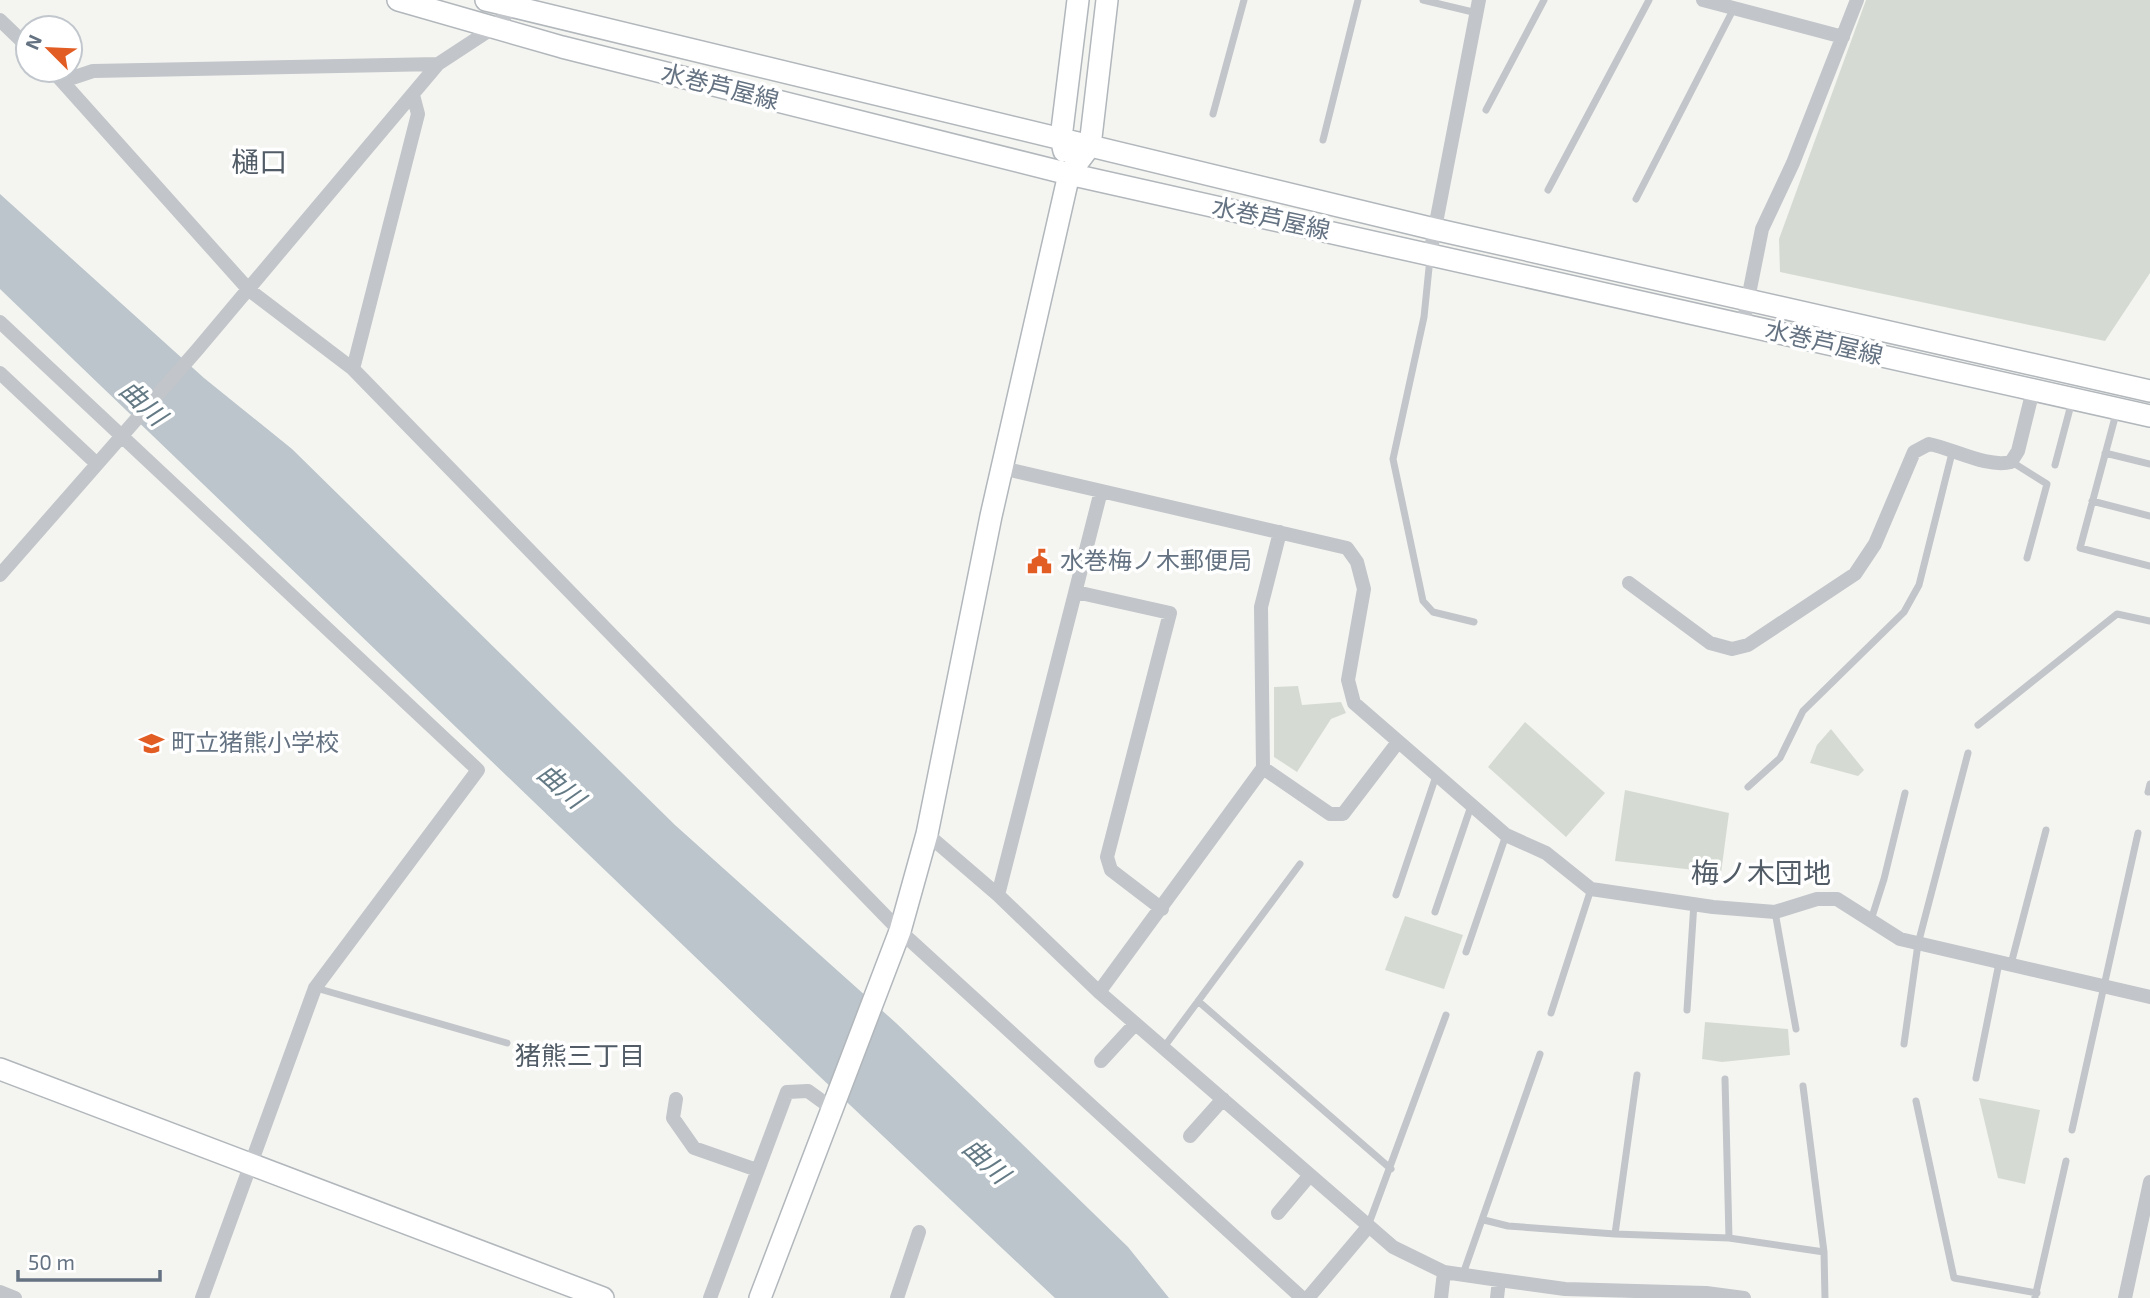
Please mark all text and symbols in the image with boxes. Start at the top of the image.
north arrow [14,14,84,84]
text: N [20,31,46,53]
street label: 水巻芦屋線 [659,57,782,114]
district label: 樋口 [231,144,287,178]
street label: 水巻芦屋線 [1210,191,1333,244]
street label: 水巻芦屋線 [1763,314,1886,369]
water label: 曲川 [114,373,176,433]
place label: 水巻梅ノ木郵便局 [1060,545,1252,574]
public building icon: 水巻梅ノ木郵便局 [1026,547,1054,575]
place label: 町立猪熊小学校 [171,727,339,756]
school or university icon: 町立猪熊小学校 [137,729,165,757]
water label: 曲川 [532,756,594,816]
district label: 梅ノ木団地 [1691,855,1831,889]
district label: 猪熊三丁目 [515,1039,645,1070]
water label: 曲川 [957,1131,1019,1191]
scale bar [18,1238,159,1282]
text: 50 m [28,1249,75,1274]

